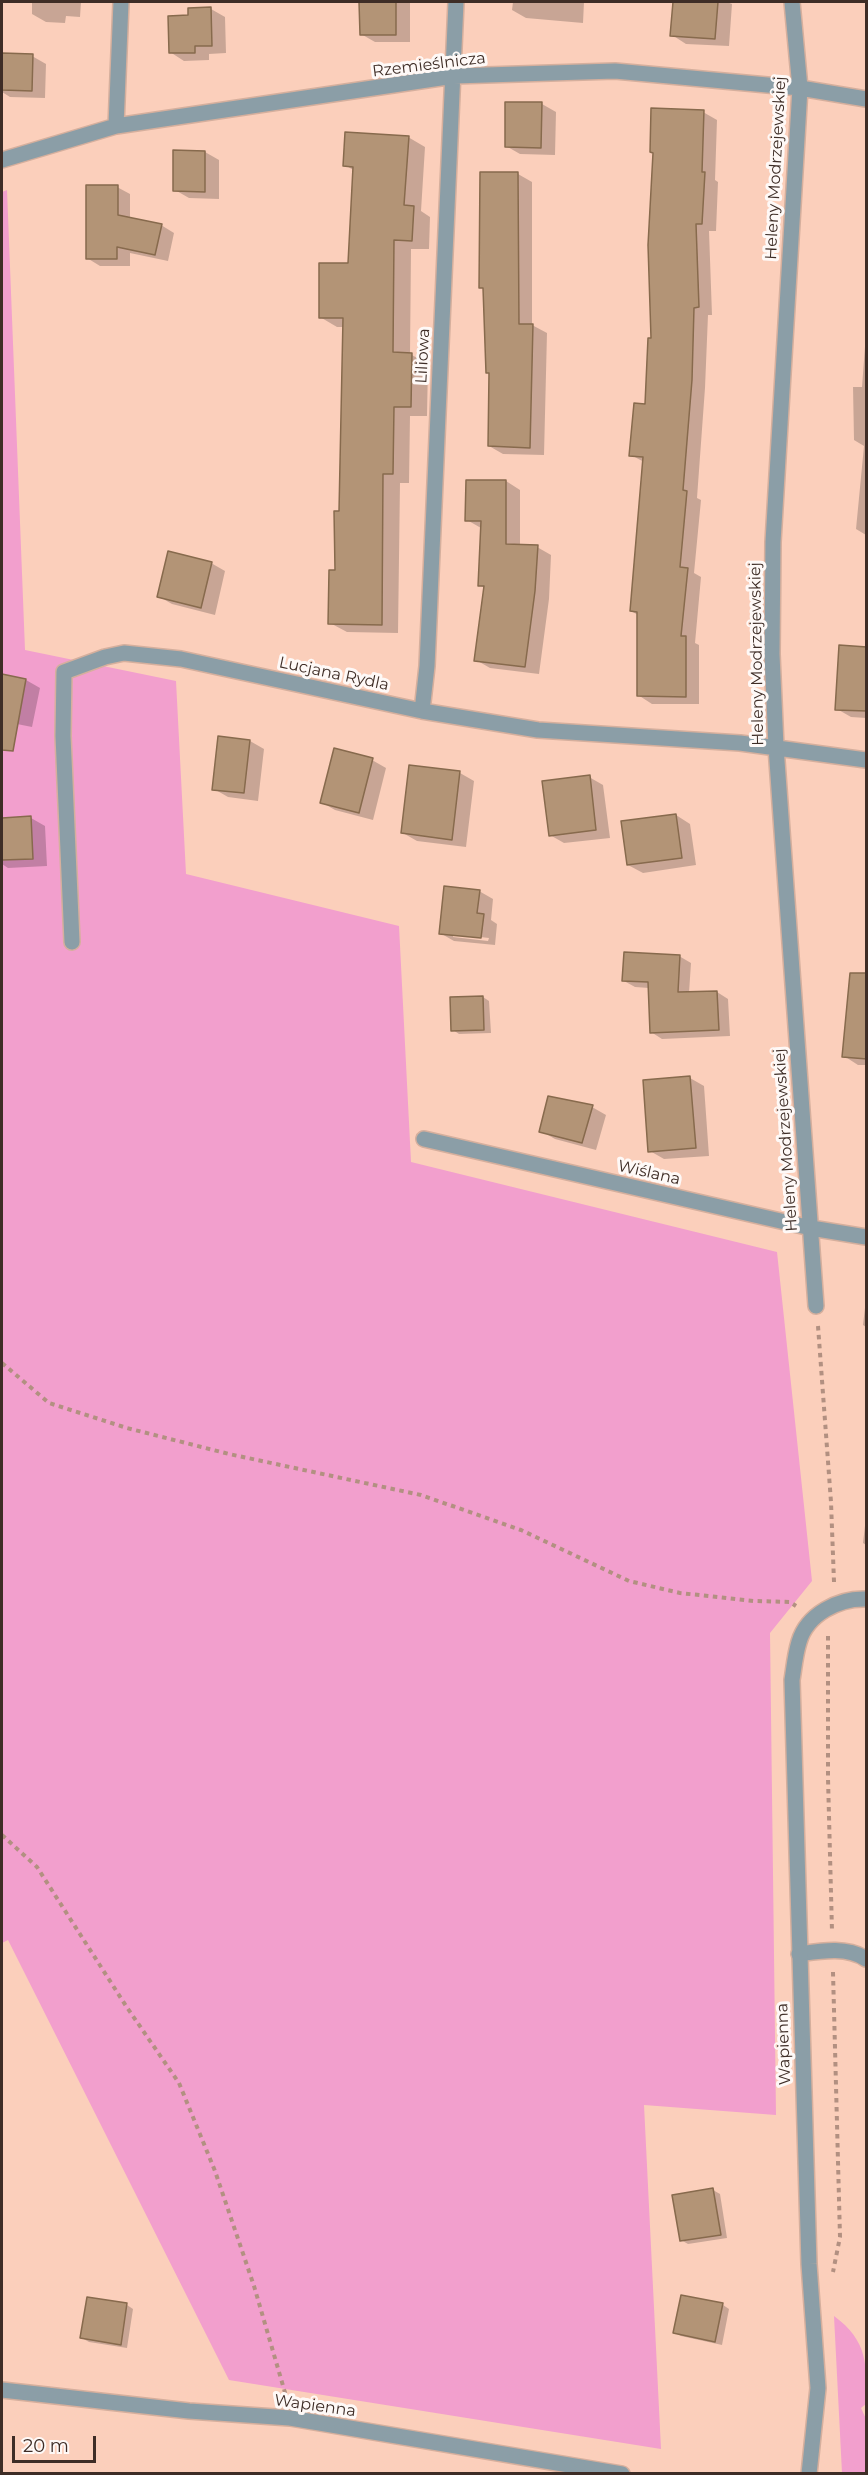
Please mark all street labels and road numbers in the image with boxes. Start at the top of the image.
street label: Rzemieślnicza [371,49,487,81]
street label: Heleny Modrzejewskiej [762,76,790,260]
street label: Liliowa [412,328,434,384]
street label: Heleny Modrzejewskiej [746,562,768,746]
street label: Lucjana Rydla [277,653,391,695]
street label: Heleny Modrzejewskiej [770,1048,802,1232]
street label: Wiślana [616,1156,682,1190]
street label: Wapienna [773,2003,795,2085]
street label: Wapienna [273,2391,357,2421]

